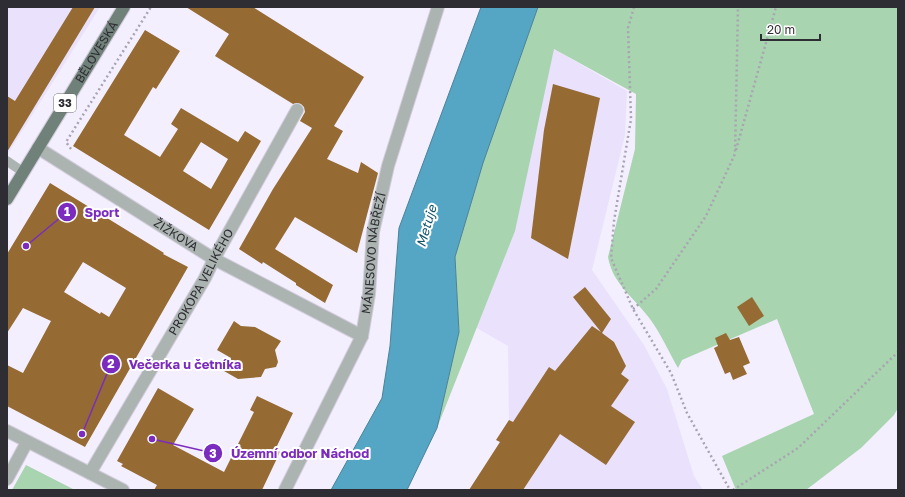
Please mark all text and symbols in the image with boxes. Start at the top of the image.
scale bar [761,16,820,42]
street label: BĚLOVESKÁ [71,18,121,86]
text: 20 m [767,22,795,37]
road number: 33 [54,94,76,112]
street label: MÁNESOVO NÁBŘEŽÍ [358,190,389,315]
callout: Sport [57,199,128,224]
water label: Metuje [412,202,440,249]
text: 1 [64,204,70,219]
text: Sport [84,204,120,220]
street label: ŽIŽKOVA [151,215,201,254]
street label: PROKOPA VELIKÉHO [165,226,236,338]
callout: Večerka u četníka [101,352,250,377]
text: 2 [107,356,115,371]
text: Večerka u četníka [129,356,242,372]
callout: Územní odbor Náchod [203,441,377,466]
text: Územní odbor Náchod [231,445,369,461]
text: 3 [209,446,217,461]

